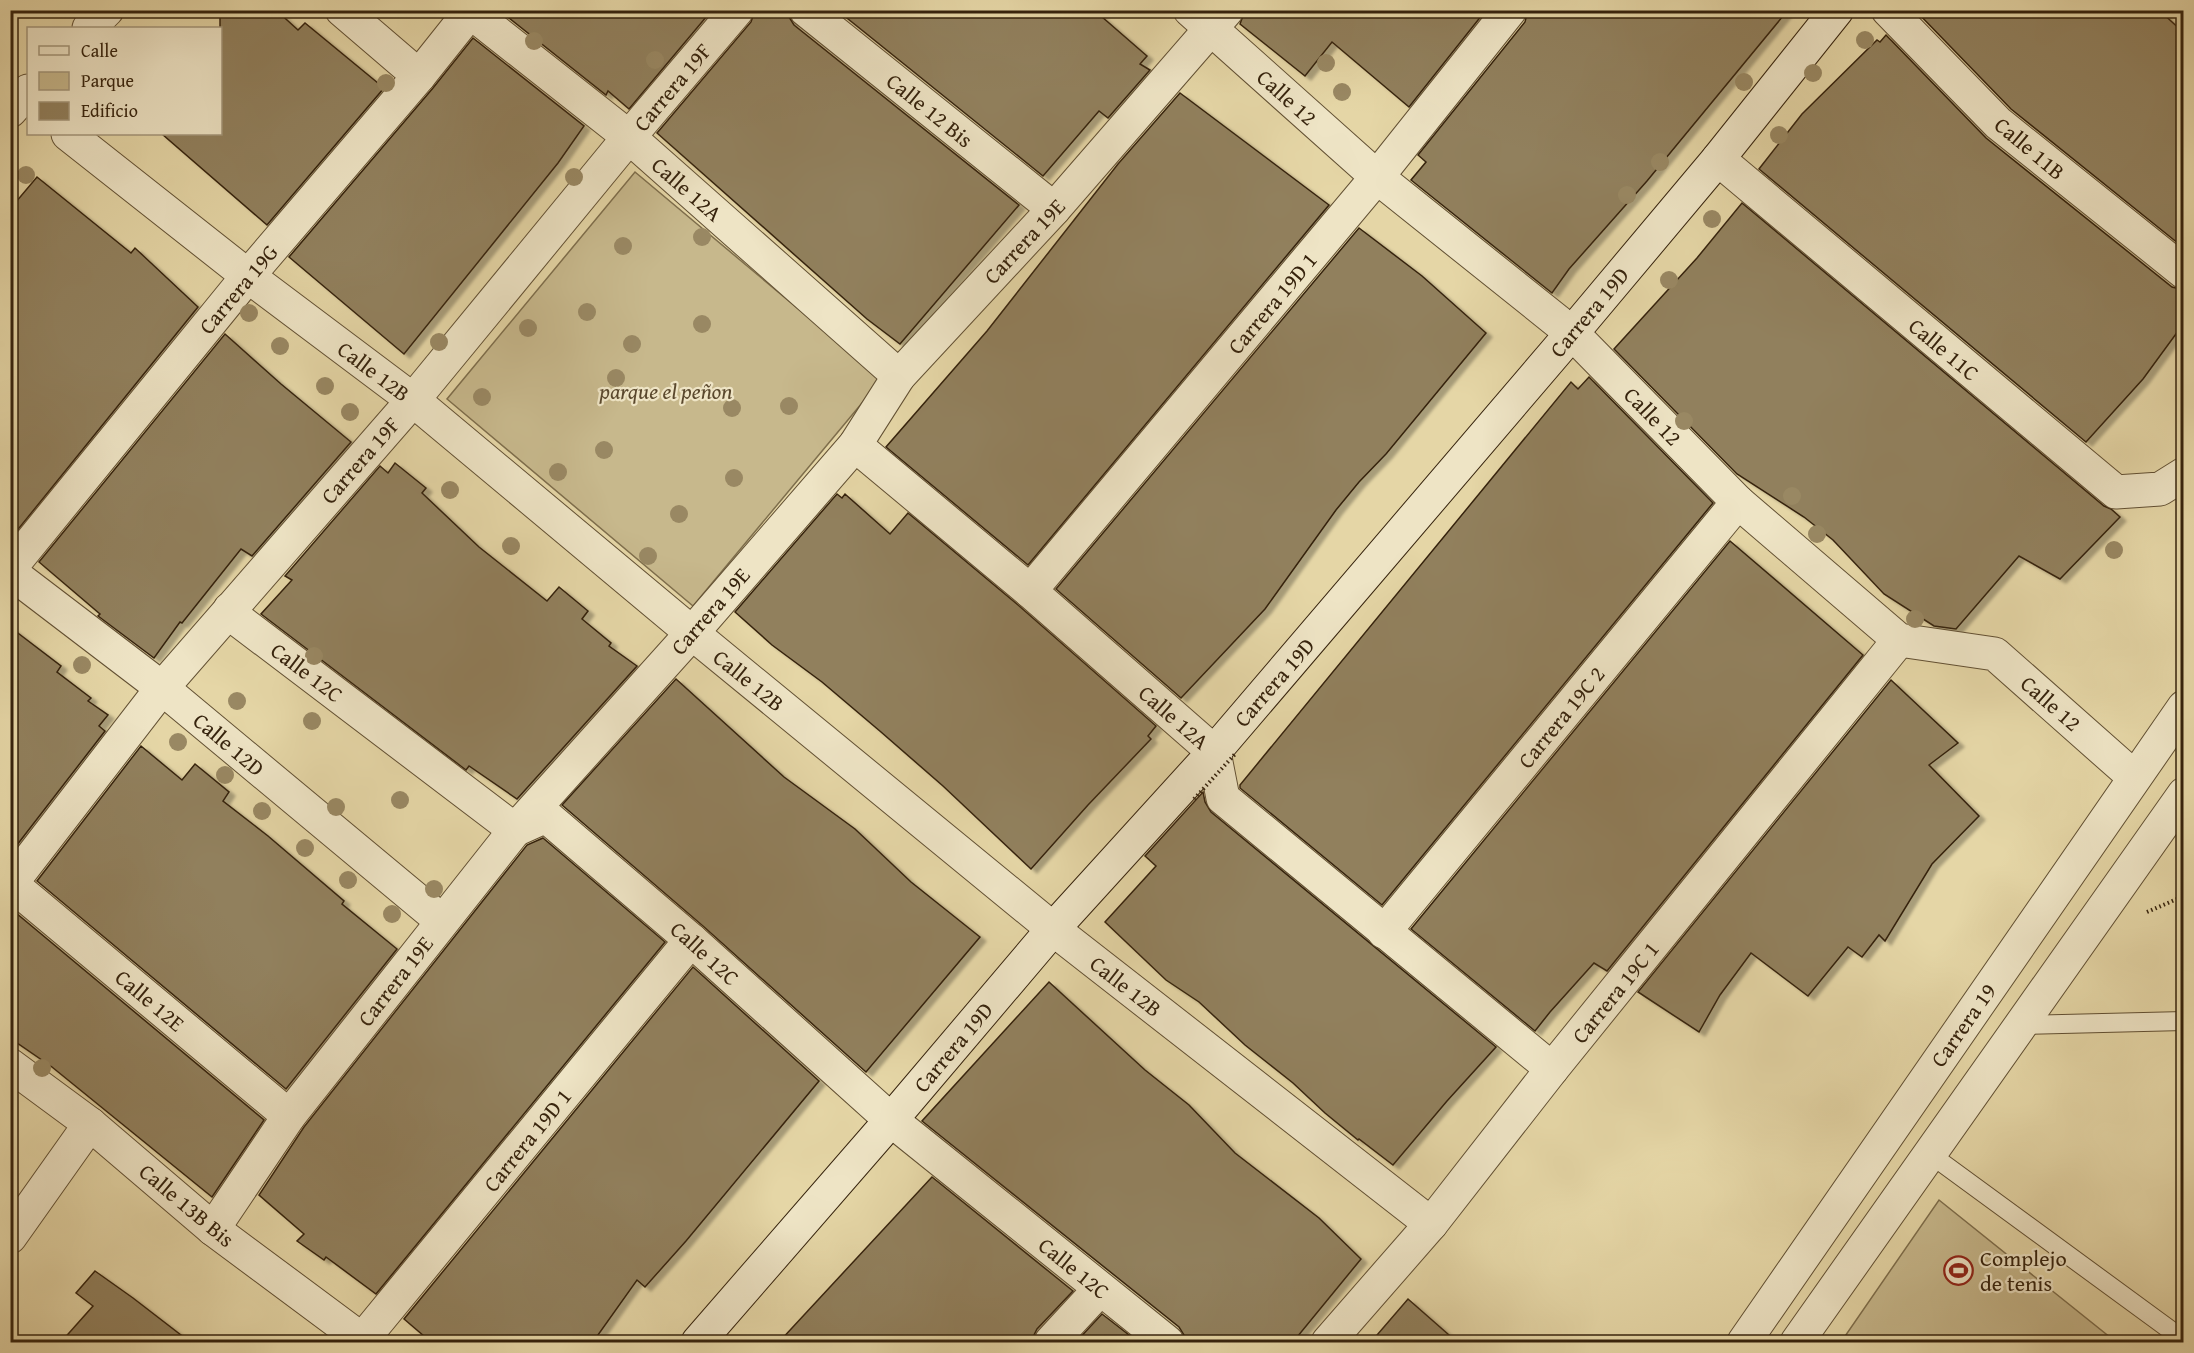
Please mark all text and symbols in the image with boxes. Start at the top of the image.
legend [27,27,222,135]
street label: Carrera 19F [626,36,718,138]
text: Calle [81,37,118,64]
street label: Calle 12 [1250,61,1324,133]
street label: Calle 12 Bis [880,65,980,155]
text: Parque [81,67,134,94]
text: Edificio [81,97,138,124]
street label: Calle 11B [1988,109,2072,187]
street label: Calle 12A [645,149,730,229]
street label: Carrera 19E [976,191,1072,291]
street label: Carrera 19G [191,237,285,341]
street label: Carrera 19D 1 [1220,245,1324,361]
street label: Carrera 19D [1542,260,1636,364]
street label: Calle 11C [1902,310,1986,388]
street label: Calle 12B [331,333,417,409]
park label: parque el peñon [599,375,732,407]
street label: Calle 12 [1617,379,1689,453]
street label: Carrera 19F [313,409,407,511]
street label: Carrera 19E [663,560,757,662]
street label: Carrera 19D [1226,630,1322,734]
street label: Calle 12C [264,634,350,710]
street label: Calle 12B [706,641,792,719]
street label: Carrera 19C 2 [1510,659,1612,775]
street label: Calle 12 [2014,668,2088,738]
street label: Calle 12A [1132,677,1217,757]
street label: Calle 12D [186,705,272,783]
street label: Calle 12C [663,913,747,993]
street label: Carrera 19E [349,929,441,1033]
street label: Carrera 19C 1 [1564,934,1666,1050]
street label: Calle 12B [1083,948,1169,1024]
street label: Calle 12E [108,961,192,1039]
street label: Carrera 19 [1922,977,2004,1073]
street label: Carrera 19D [906,995,1000,1099]
street label: Carrera 19D 1 [475,1082,579,1198]
street label: Calle 13B Bis [132,1156,242,1254]
street label: Calle 12C [1032,1229,1116,1307]
place label: Complejo de tenis [1980,1242,2067,1299]
sports icon: Complejo de tenis [1943,1255,1975,1287]

